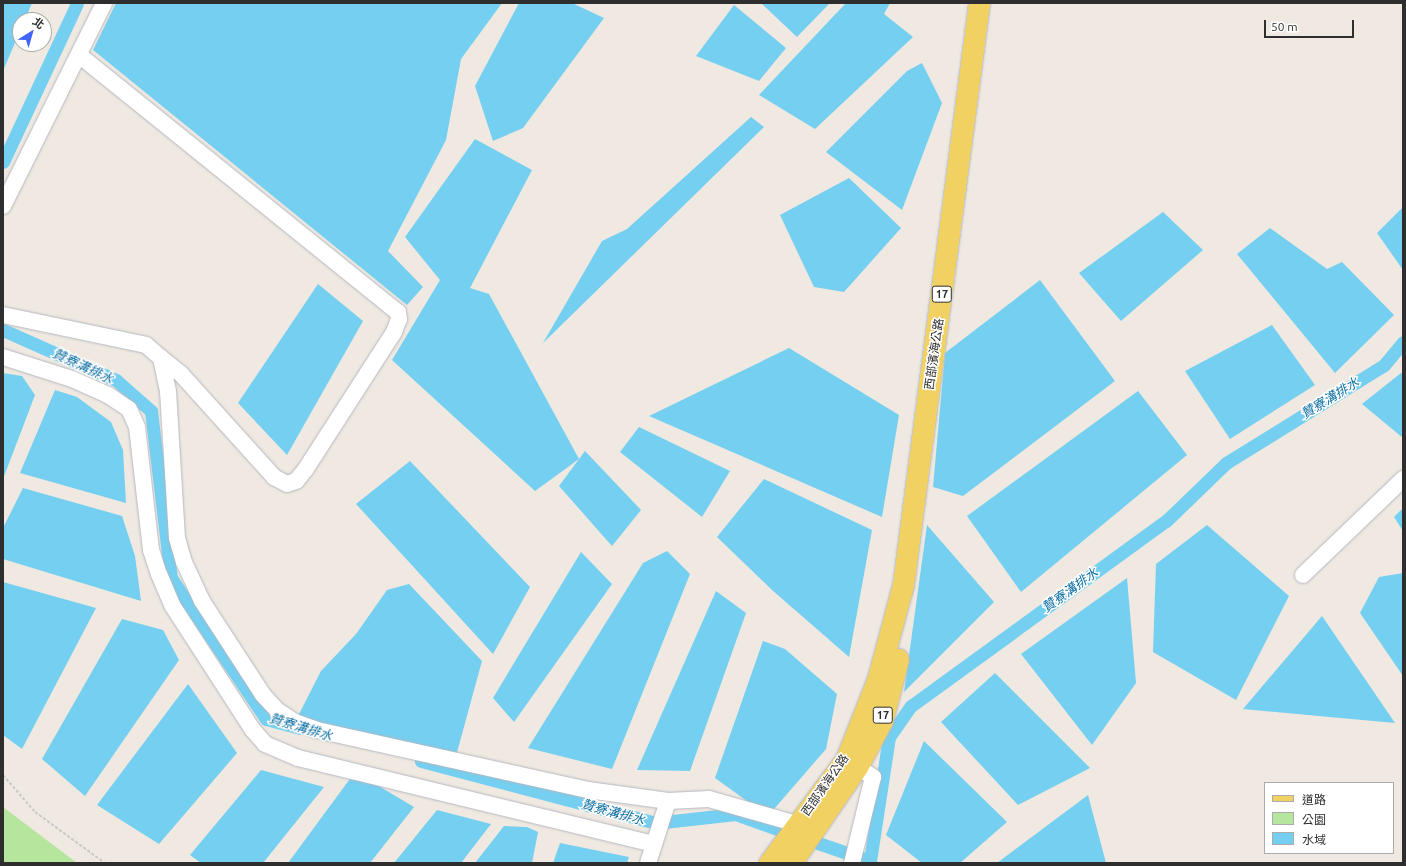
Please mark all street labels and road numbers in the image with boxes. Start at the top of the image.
road number: 17 [931,285,953,303]
street label: 西部濱海公路 [922,317,946,391]
road number: 17 [872,706,894,724]
street label: 西部濱海公路 [798,751,852,819]

